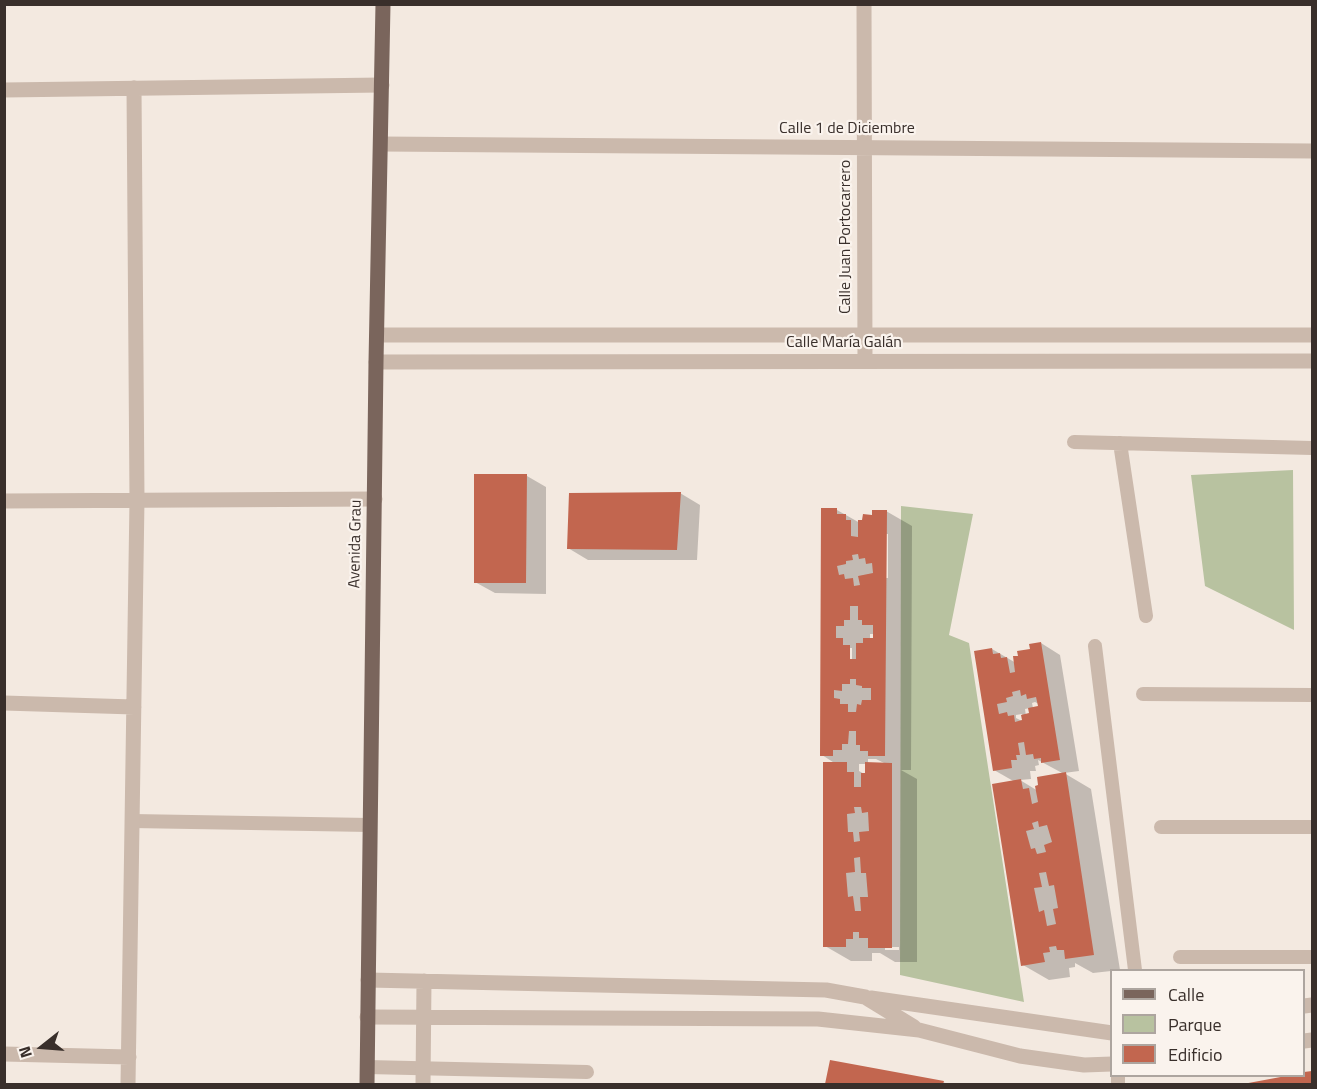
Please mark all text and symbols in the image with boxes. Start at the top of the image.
street label: Calle 1 de Diciembre [779,119,915,139]
street label: Calle Juan Portocarrero [836,160,856,314]
street label: Calle María Galán [786,333,902,353]
street label: Avenida Grau [346,499,366,589]
legend [1110,969,1305,1077]
text: Calle [1168,981,1204,1008]
text: Parque [1168,1011,1222,1038]
north arrow [12,1017,72,1077]
text: Edificio [1168,1041,1222,1068]
text: N [12,1043,38,1061]

